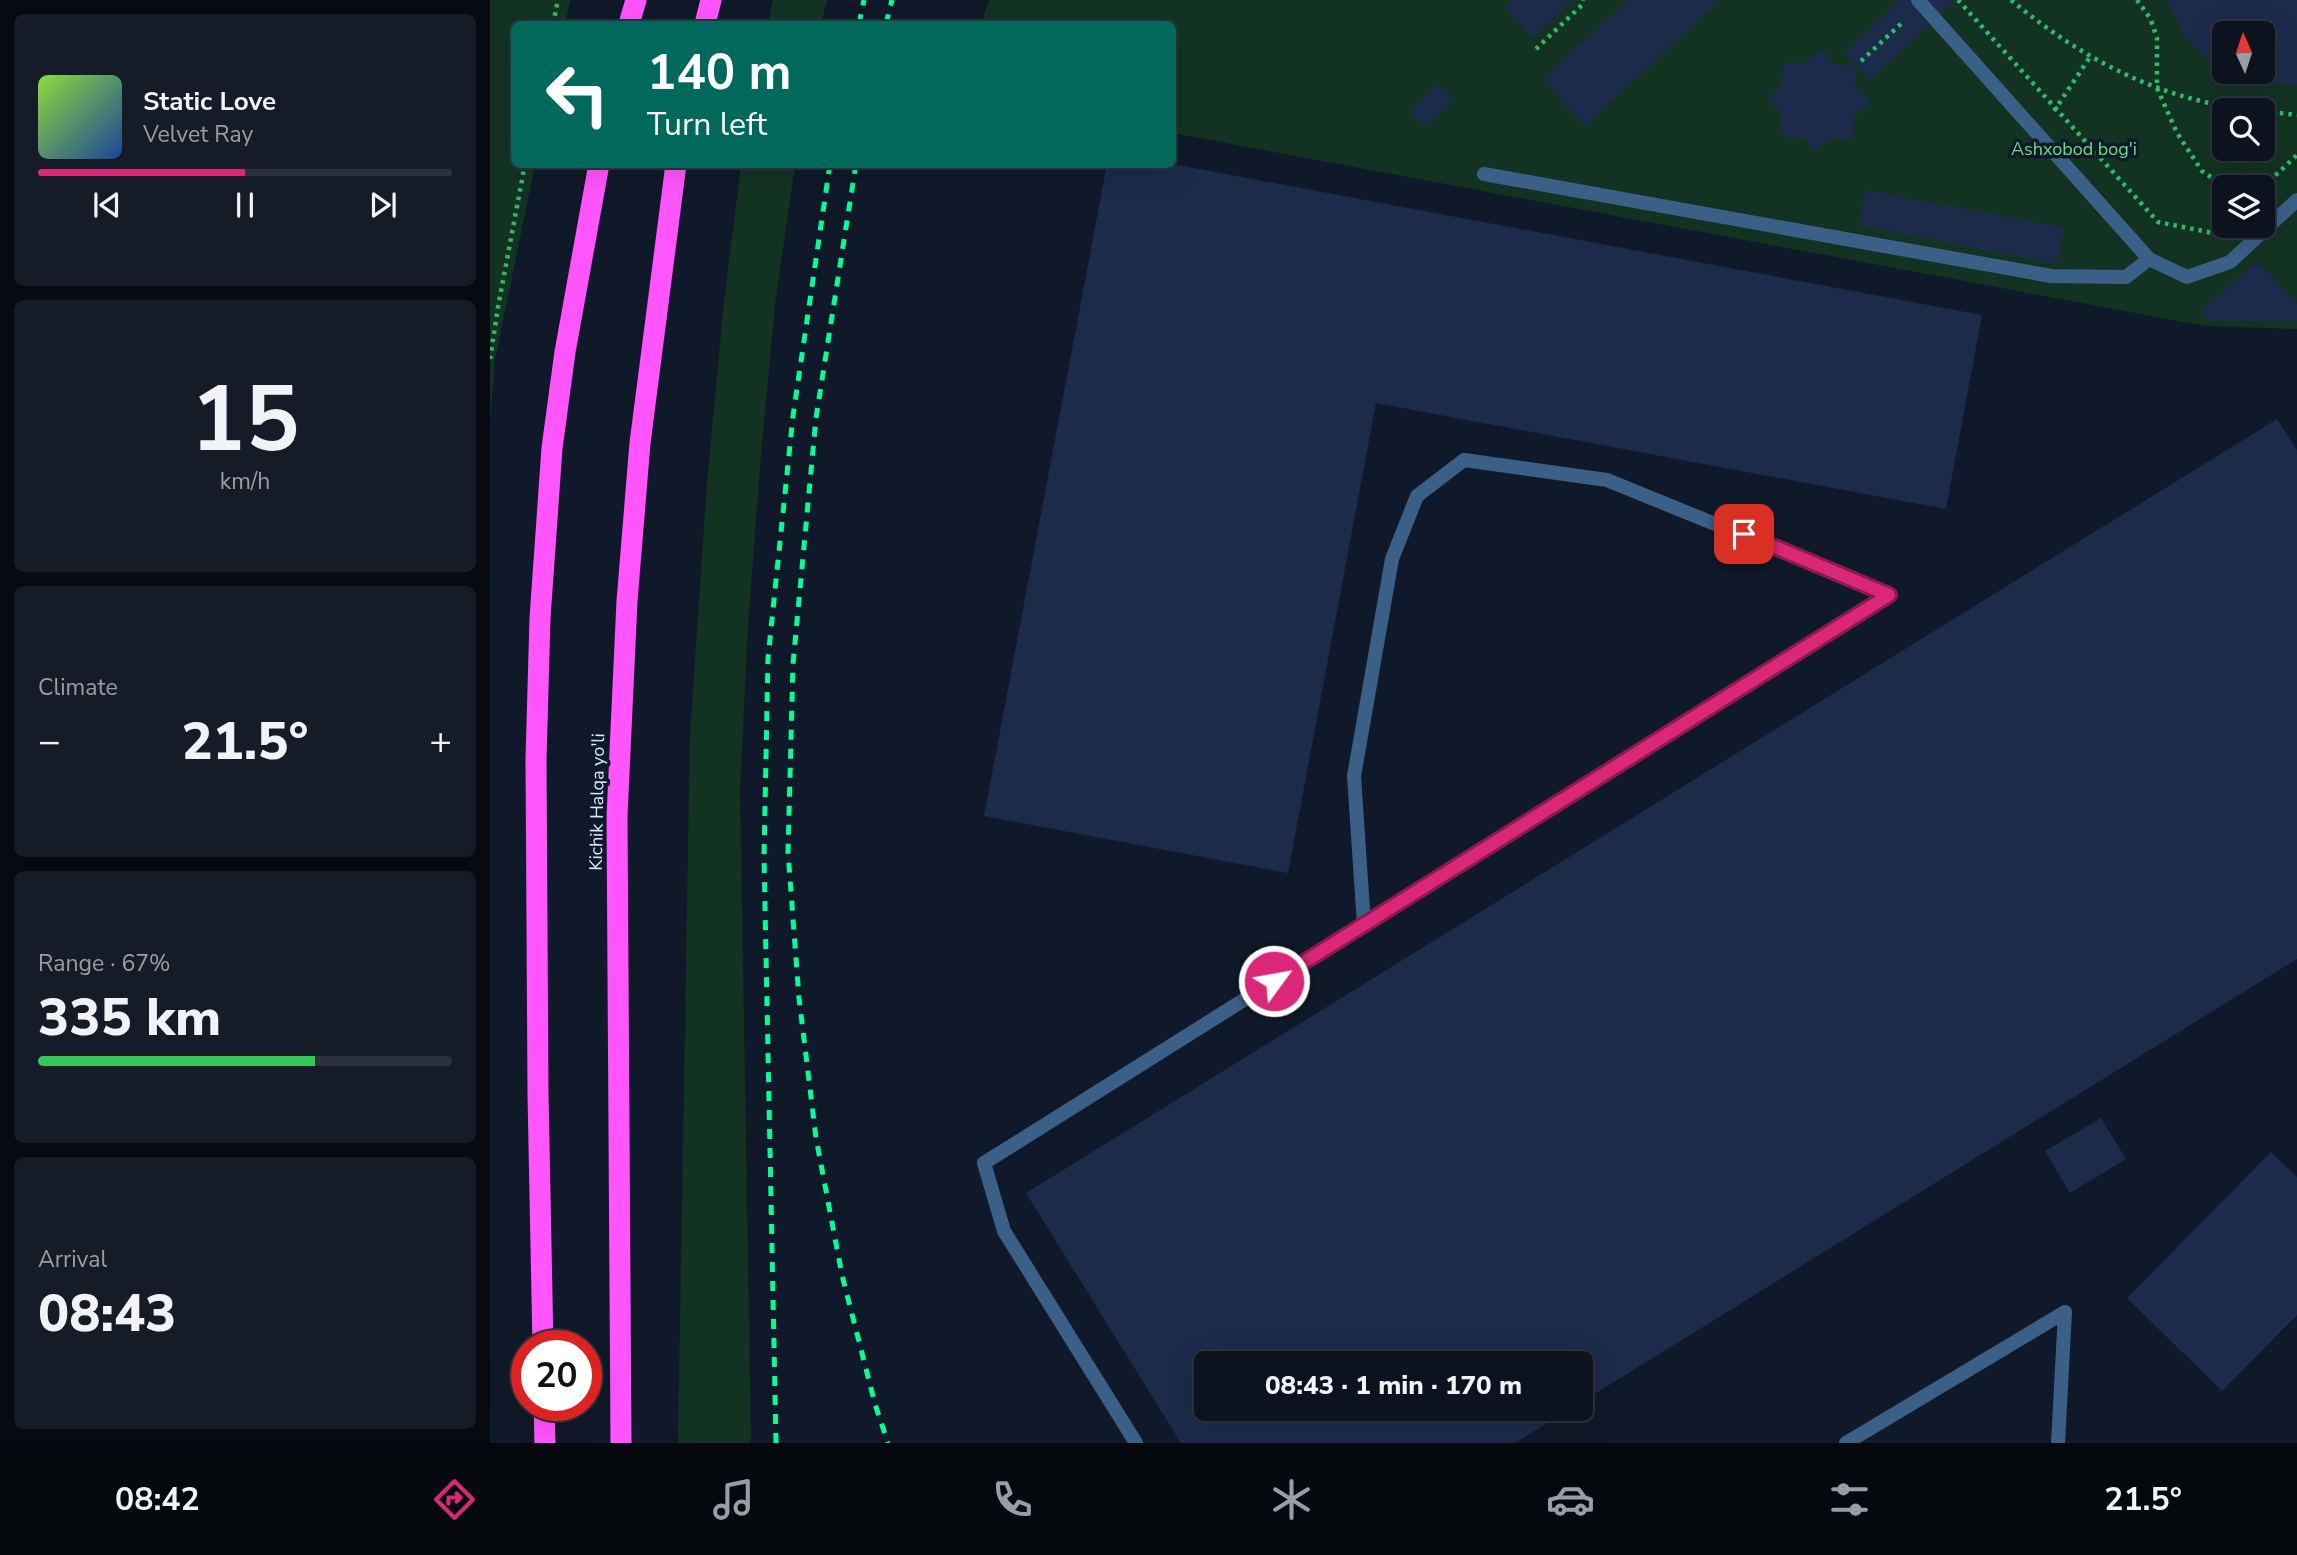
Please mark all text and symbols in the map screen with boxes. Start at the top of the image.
north arrow [2212,21,2275,84]
map controls [2212,21,2275,238]
text: 140 m [647,39,791,106]
icon: left [532,49,623,140]
text: Static Love [143,84,276,119]
button: search [2212,98,2275,161]
text: Turn left [647,103,767,146]
text: Velvet Ray [143,119,253,150]
park label: Ashxobod bog'i [2011,137,2137,161]
button: layers [2212,175,2275,238]
icon: previous [88,186,126,224]
icon: pause [226,186,264,224]
icon: next [364,186,402,224]
text: 15 [190,358,300,482]
text: km/h [220,466,270,497]
pin [1714,504,1774,564]
icon: arrive [1725,515,1763,553]
text: Climate [38,672,118,703]
text: 21.5° [181,706,309,777]
text: − [38,716,61,767]
text: + [429,716,452,767]
street label: Kichik Halqa yo'li [584,733,610,871]
position arrow [1237,944,1311,1018]
text: Range · 67% [38,948,170,979]
text: 335 km [38,982,221,1053]
text: Arrival [38,1244,107,1275]
text: 08:43 [38,1278,176,1349]
speed limit sign: 20 [511,1330,602,1421]
text: 08:43 · 1 min · 170 m [1265,1368,1522,1403]
icon: directions [430,1475,479,1524]
icon: music [709,1475,758,1524]
icon: phone [988,1475,1037,1524]
icon: climate [1267,1475,1316,1524]
icon: car [1546,1475,1595,1524]
icon: filters [1825,1475,1874,1524]
text: 08:42 [115,1478,200,1521]
text: 21.5° [2104,1478,2182,1521]

